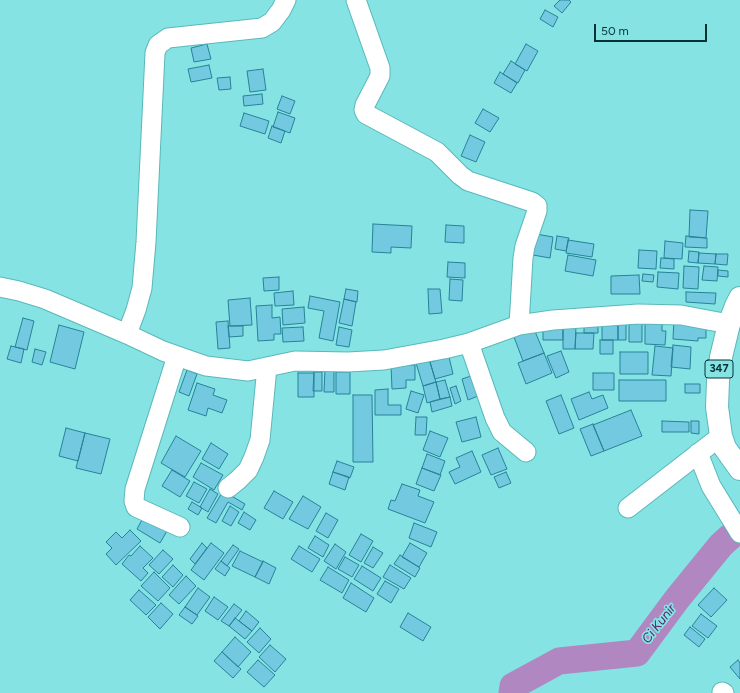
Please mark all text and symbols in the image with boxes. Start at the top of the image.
scale bar [596,16,709,42]
text: 50 m [601,24,629,38]
road number: 347 [705,360,733,378]
water label: Ci Kunir [639,601,679,647]

